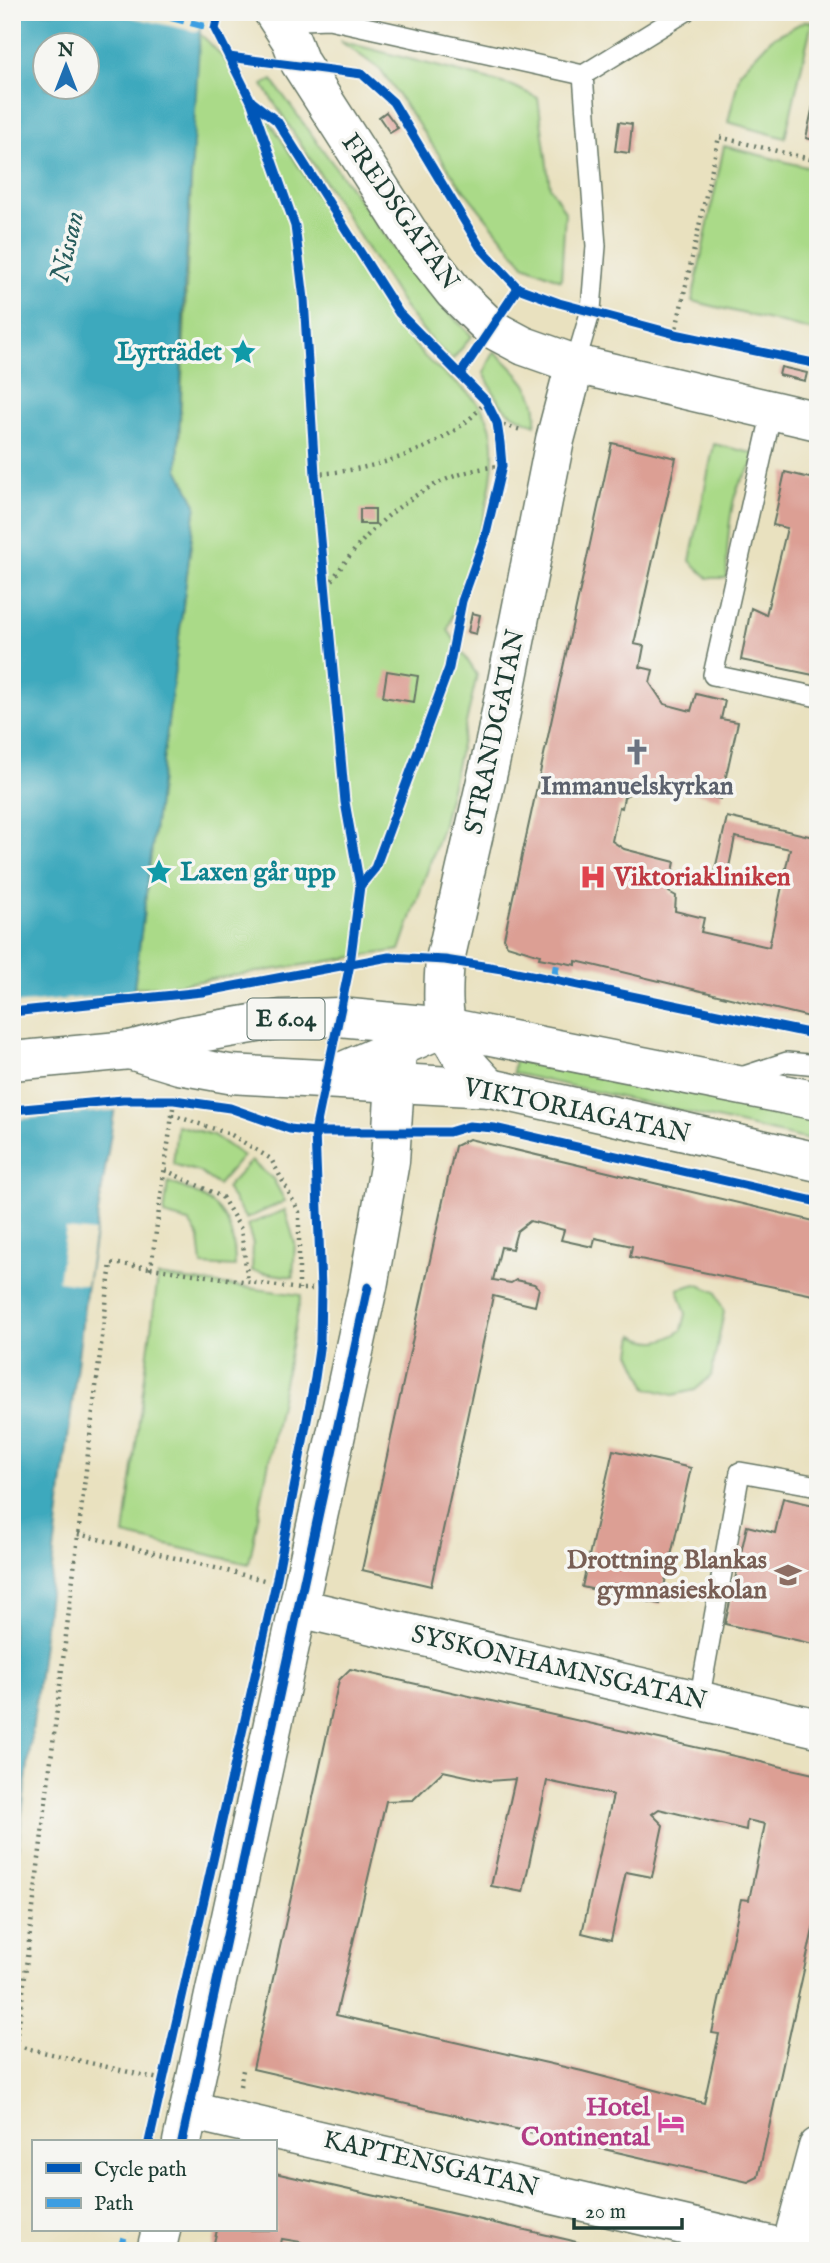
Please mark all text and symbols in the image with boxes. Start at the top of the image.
north arrow [32,32,102,102]
text: N [57,39,75,63]
street label: FREDSGATAN [334,127,466,297]
water label: Nissan [43,208,93,286]
place label: Lyrträdet [117,336,222,369]
place icon: Lyrträdet [228,337,258,367]
street label: STRANDGATAN [457,627,533,837]
church icon: Immanuelskyrkan [622,737,652,767]
place label: Immanuelskyrkan [540,770,734,803]
place label: Laxen går upp [180,856,336,889]
place icon: Laxen går upp [144,857,174,887]
place label: Viktoriakliniken [613,861,791,894]
hospital icon: Viktoriakliniken [578,862,608,892]
road number: E 6.04 [247,999,324,1040]
street label: VIKTORIAGATAN [460,1071,693,1151]
place label: Drottning Blankas gymnasieskolan [567,1544,767,1607]
school or university icon: Drottning Blankas gymnasieskolan [773,1560,803,1590]
street label: SYSKONHAMNSGATAN [408,1618,710,1718]
place label: Hotel Continental [521,2091,651,2154]
hotel icon: Hotel Continental [656,2107,686,2137]
street label: KAPTENSGATAN [320,2123,542,2205]
legend [32,2140,276,2232]
text: Cycle path [94,2157,187,2184]
scale bar [574,2186,683,2230]
text: Path [94,2191,133,2218]
text: 20 m [585,2199,626,2226]

